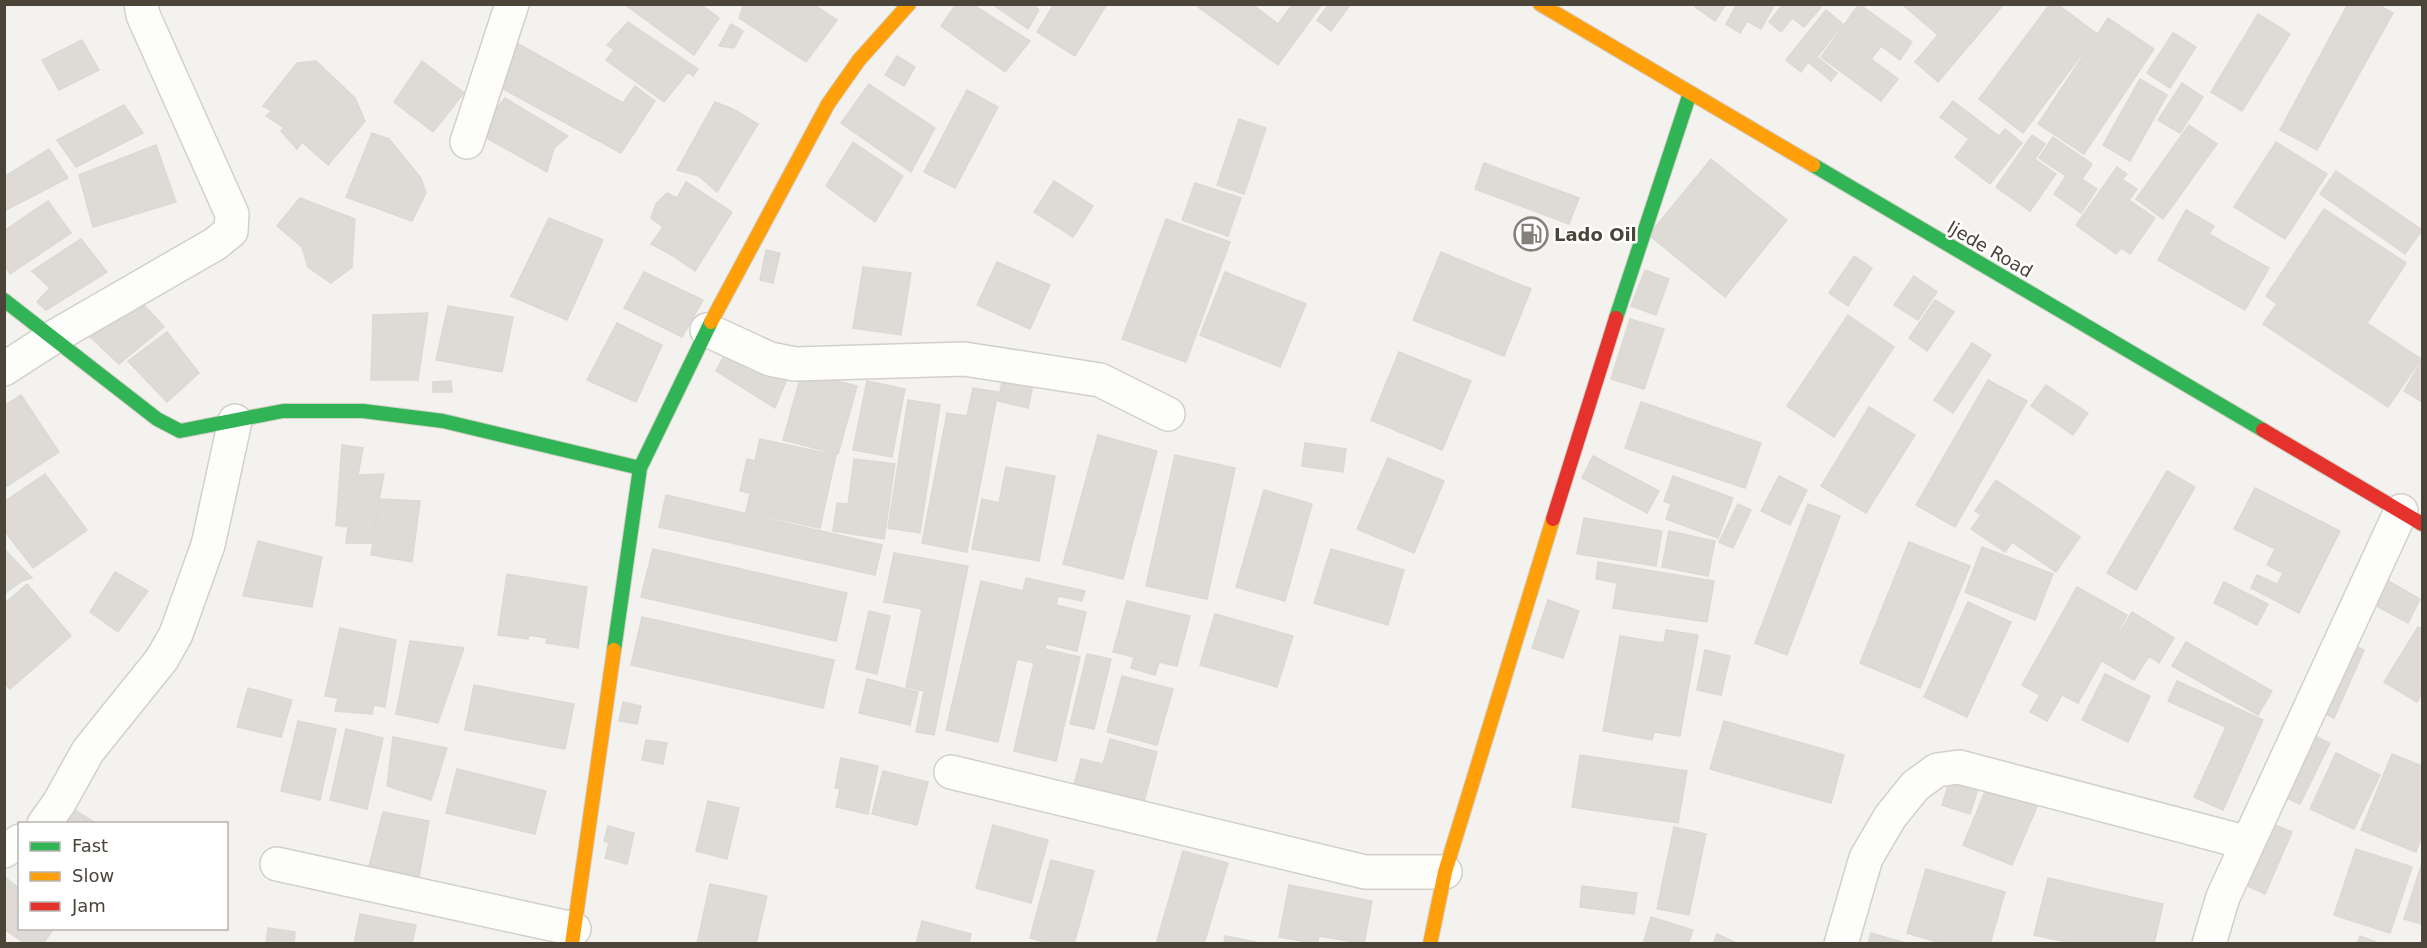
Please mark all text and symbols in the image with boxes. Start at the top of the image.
fuel station icon: Lado Oil [1513,216,1549,252]
street label: Ijede Road [1944,216,2036,282]
place label: Lado Oil [1554,224,1637,245]
legend [18,822,228,930]
text: Fast [72,835,108,856]
text: Slow [72,865,114,886]
text: Jam [71,895,106,916]

